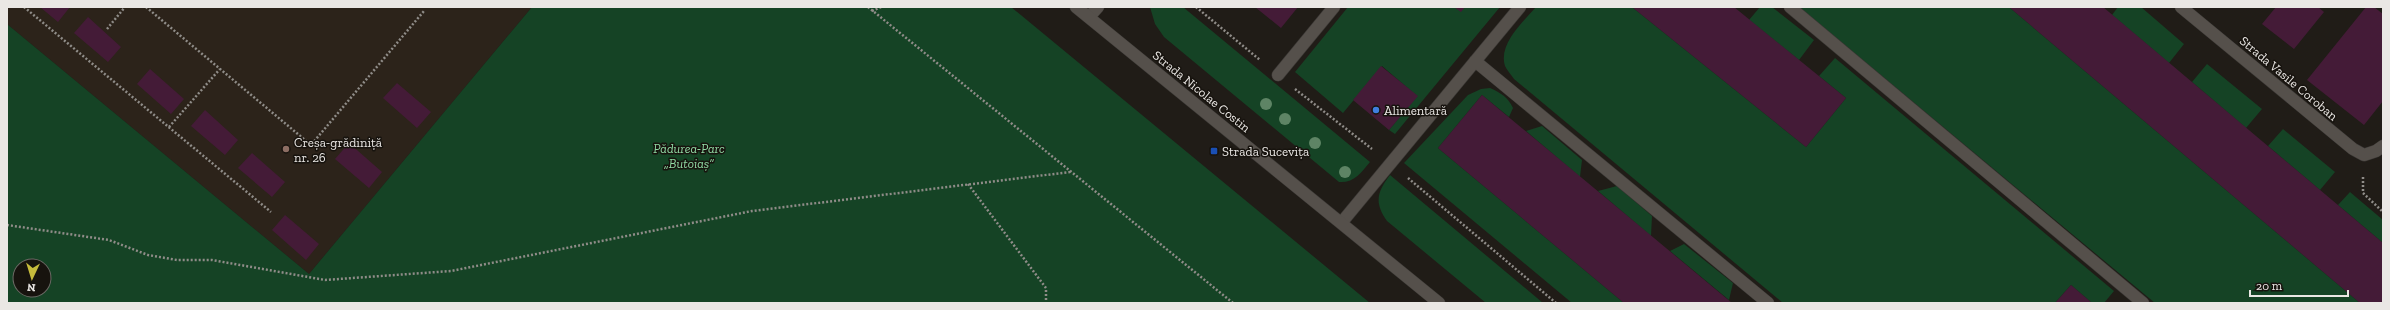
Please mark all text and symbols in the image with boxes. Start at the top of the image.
street label: Strada Vasile Coroban [2237,33,2341,124]
street label: Strada Nicolae Costin [1150,47,1254,136]
place label: Alimentară [1384,103,1448,118]
marker: Alimentară [1371,105,1381,115]
place label: Creșa-grădiniță nr. 26 [294,135,383,165]
park label: Pădurea-Parc „Butoiaș” [653,141,725,171]
marker: Creșa-grădiniță nr. 26 [281,144,291,154]
place label: Strada Sucevița [1222,144,1310,159]
marker: Strada Sucevița [1209,146,1219,156]
north arrow [12,258,52,298]
scale bar [2250,272,2348,298]
text: 20 m [2256,279,2283,293]
text: N [26,281,36,294]

